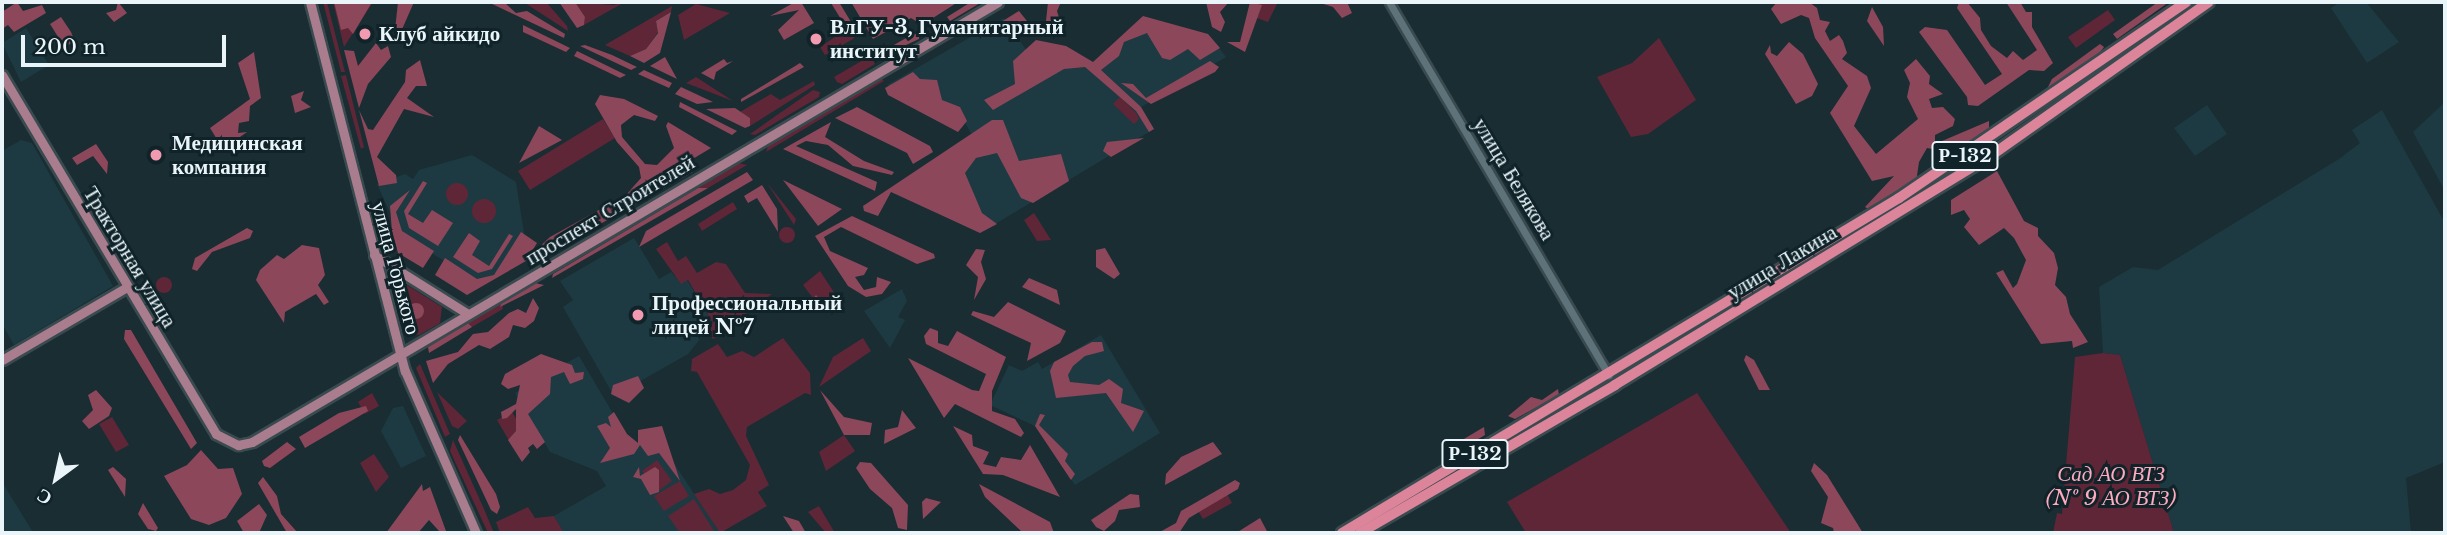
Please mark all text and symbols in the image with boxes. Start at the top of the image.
place label: ВлГУ-3, Гуманитарный институт [830,14,1064,64]
scale bar [24,21,229,65]
place label: Клуб айкидо [379,21,500,47]
marker: Клуб айкидо [357,26,373,42]
marker: ВлГУ-3, Гуманитарный институт [808,31,824,47]
text: 200 m [34,34,105,60]
street label: улица Белякова [1468,113,1560,245]
place label: Медицинская компания [172,130,303,180]
road number: Р-132 [1930,140,2000,172]
marker: Медицинская компания [146,145,166,165]
street label: проспект Строителей [521,150,699,270]
street label: Тракторная улица [78,182,182,332]
street label: улица Горького [366,199,426,337]
street label: улица Лакина [1723,219,1841,305]
place label: Профессиональный лицей №7 [652,290,842,340]
marker: Профессиональный лицей №7 [630,307,646,323]
road number: Р-132 [1440,438,1510,470]
north arrow [21,444,91,514]
park label: Сад АО ВТЗ (№ 9 АО ВТЗ) [2046,461,2176,511]
text: С [32,484,56,510]

